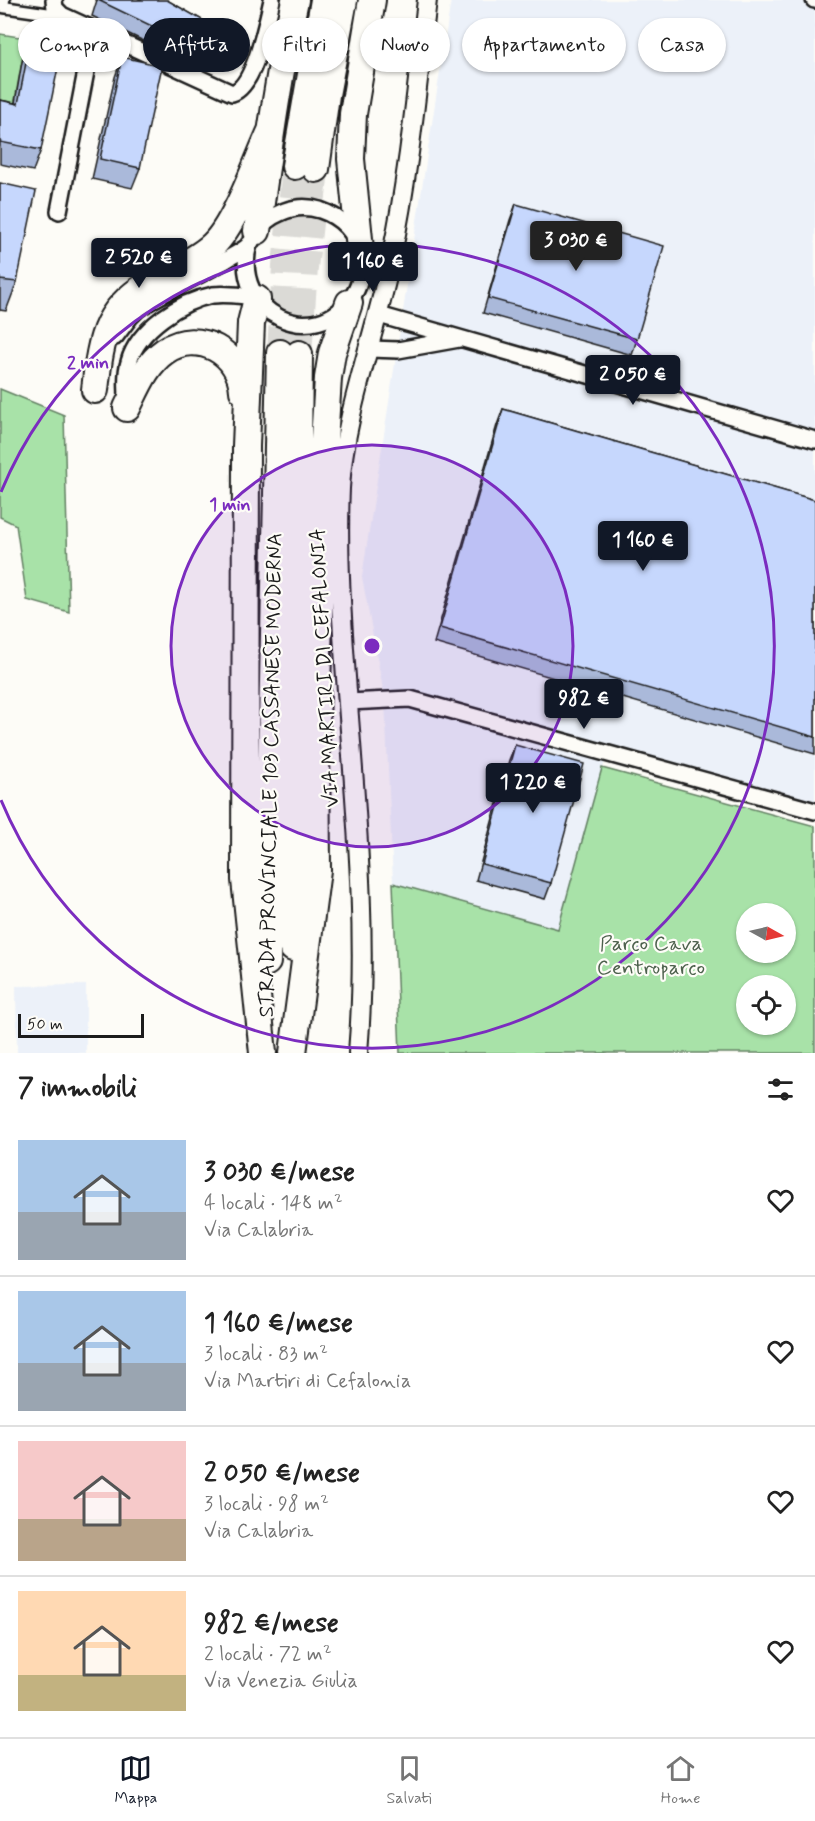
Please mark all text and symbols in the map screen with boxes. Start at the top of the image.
chip: Compra [18,18,131,72]
chip: Affitta [143,18,250,72]
chip: Filtri [262,18,348,72]
chip: Nuovo [360,18,450,72]
chip: Appartamento [462,18,626,72]
chip: Casa [638,18,726,72]
pin: 3 030 € [521,221,631,272]
text: 3 030 € [544,227,608,254]
pin: 2 520 € [84,238,194,289]
pin: 1 160 € [318,242,428,293]
text: 2 520 € [105,244,173,271]
text: 1 160 € [342,248,404,275]
text: 2 min [67,351,109,375]
pin: 2 050 € [578,355,688,406]
text: 2 050 € [599,361,667,388]
text: 1 min [209,493,251,517]
pin: 1 160 € [588,521,698,572]
text: 1 160 € [612,527,674,554]
street label: VIA MARTIRI DI CEFALONIA [304,528,346,808]
street label: STRADA PROVINCIALE 103 CASSANESE MODERNA [253,532,289,1018]
centre of rings [362,636,382,656]
pin: 982 € [542,679,626,730]
text: 982 € [558,685,610,712]
pin: 1 220 € [478,763,588,814]
text: 1 220 € [500,769,566,796]
north arrow [736,903,796,963]
map controls [736,903,796,1035]
park label: Parco Cava Centroparco [597,930,705,982]
button: locate [736,975,796,1035]
scale bar [18,1011,144,1038]
text: 50 m [27,1014,63,1035]
text: 7 immobili [18,1072,137,1106]
icon: filters [764,1073,797,1106]
text: 3 030 €/mese [204,1156,355,1190]
icon: home [66,1164,138,1236]
icon: heart [764,1184,797,1217]
text: 4 locali · 148 m² [204,1190,343,1217]
text: Via Calabria [204,1217,313,1244]
text: 1 160 €/mese [204,1307,353,1341]
icon: home [66,1315,138,1387]
icon: heart [764,1335,797,1368]
text: 3 locali · 83 m² [204,1341,328,1368]
text: Via Martiri di Cefalonia [204,1368,411,1395]
text: 2 050 €/mese [204,1457,360,1491]
icon: home [66,1465,138,1537]
icon: heart [764,1485,797,1518]
text: 3 locali · 98 m² [204,1491,329,1518]
text: Via Calabria [204,1518,313,1545]
text: 982 €/mese [204,1607,339,1641]
icon: home [66,1615,138,1687]
icon: heart [764,1635,797,1668]
text: 2 locali · 72 m² [204,1641,332,1668]
text: Via Venezia Giulia [204,1668,358,1695]
tab: Mappa [115,1752,157,1809]
tab: Salvati [386,1752,432,1809]
tab: Home [661,1752,700,1809]

